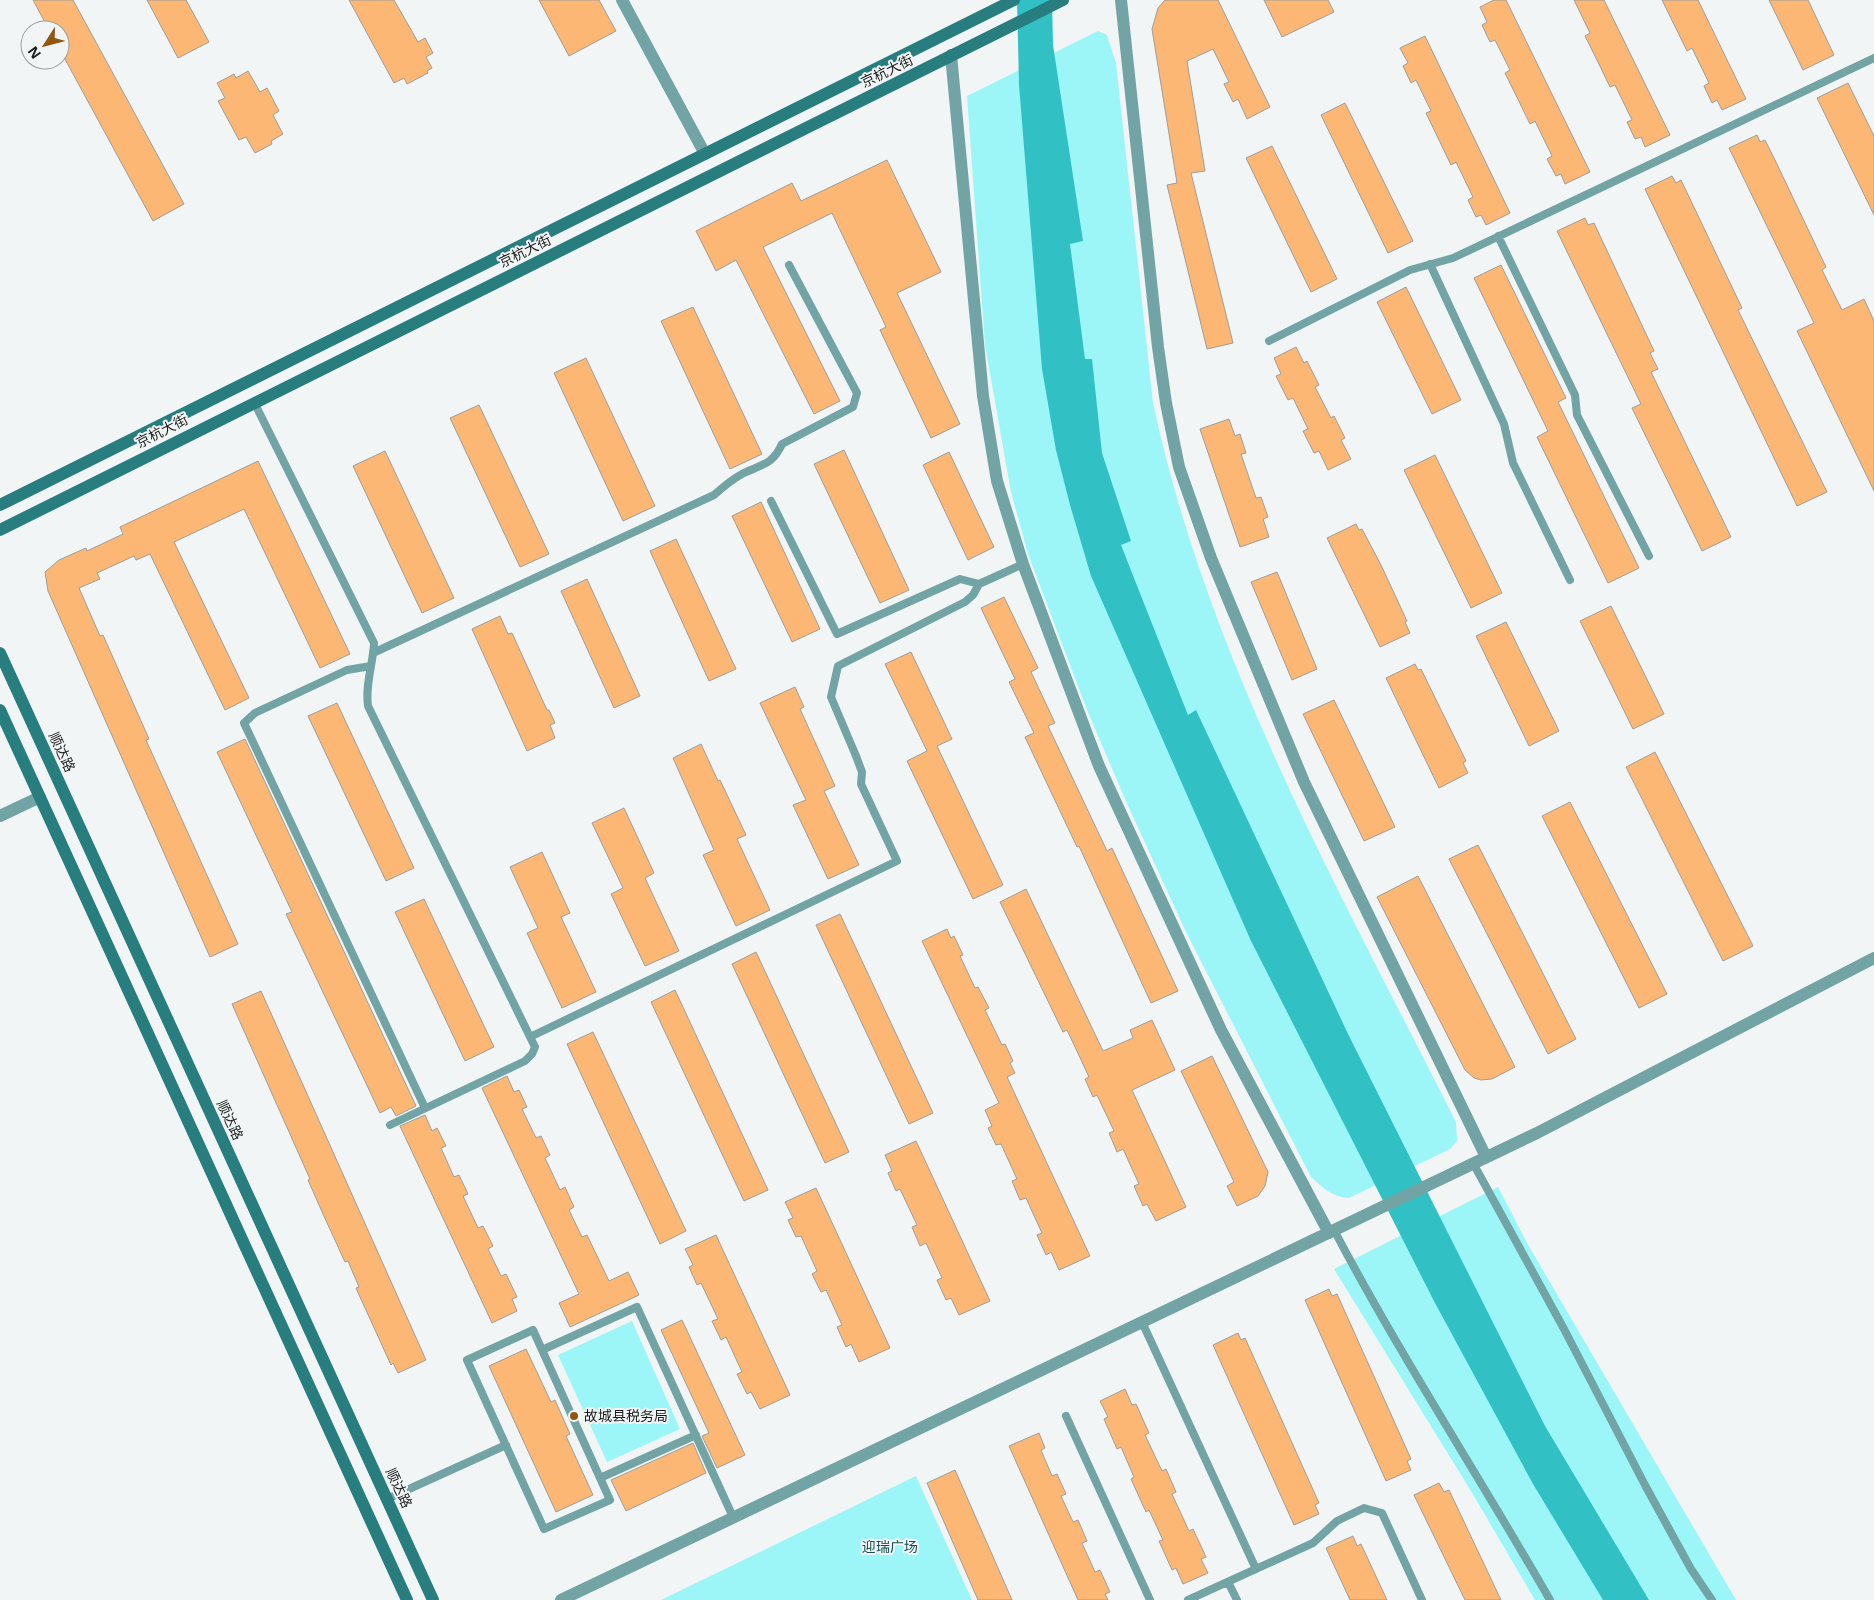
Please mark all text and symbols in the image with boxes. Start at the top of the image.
north arrow [20,20,70,70]
text: N [23,43,45,63]
street label: 京杭大街 [857,50,916,91]
street label: 京杭大街 [495,230,554,271]
street label: 京杭大街 [133,409,191,452]
street label: 顺达路 [45,729,80,775]
street label: 顺达路 [213,1097,248,1143]
place label: 故城县税务局 [584,1406,668,1425]
marker: 故城县税务局 [568,1410,580,1422]
street label: 顺达路 [382,1465,417,1511]
park label: 迎瑞广场 [862,1537,918,1556]

